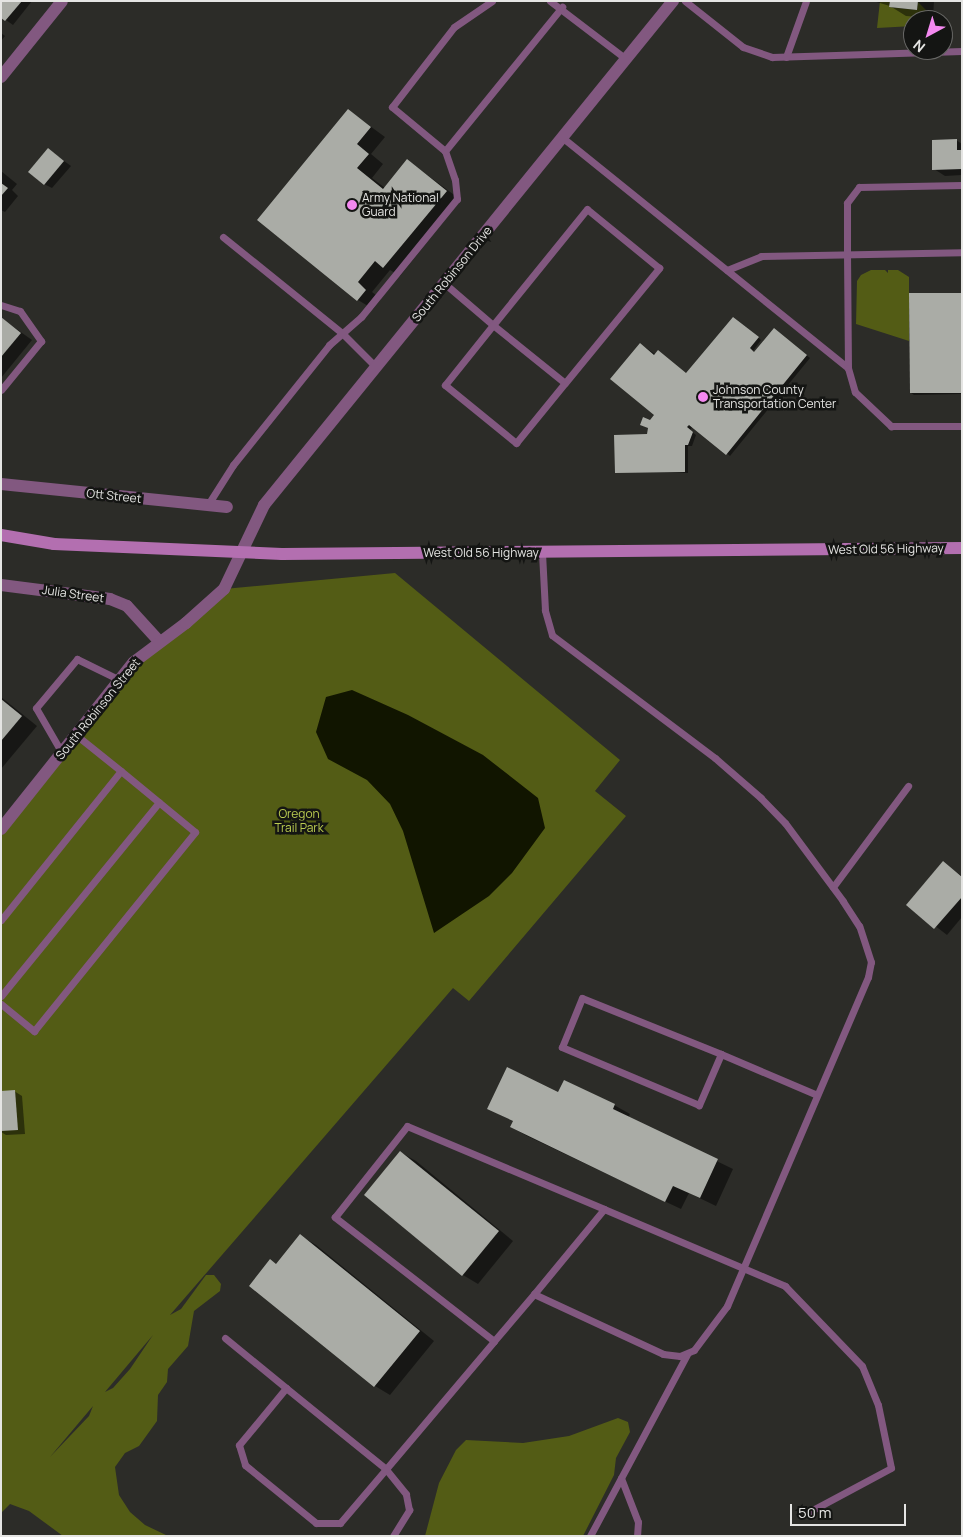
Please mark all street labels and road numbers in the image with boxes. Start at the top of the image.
street label: South Robinson Drive [409,223,495,325]
street label: Ott Street [86,486,142,506]
street label: West Old 56 Highway [828,541,944,557]
street label: West Old 56 Highway [423,546,539,560]
street label: Julia Street [41,583,105,605]
street label: South Robinson Street [53,656,143,762]

